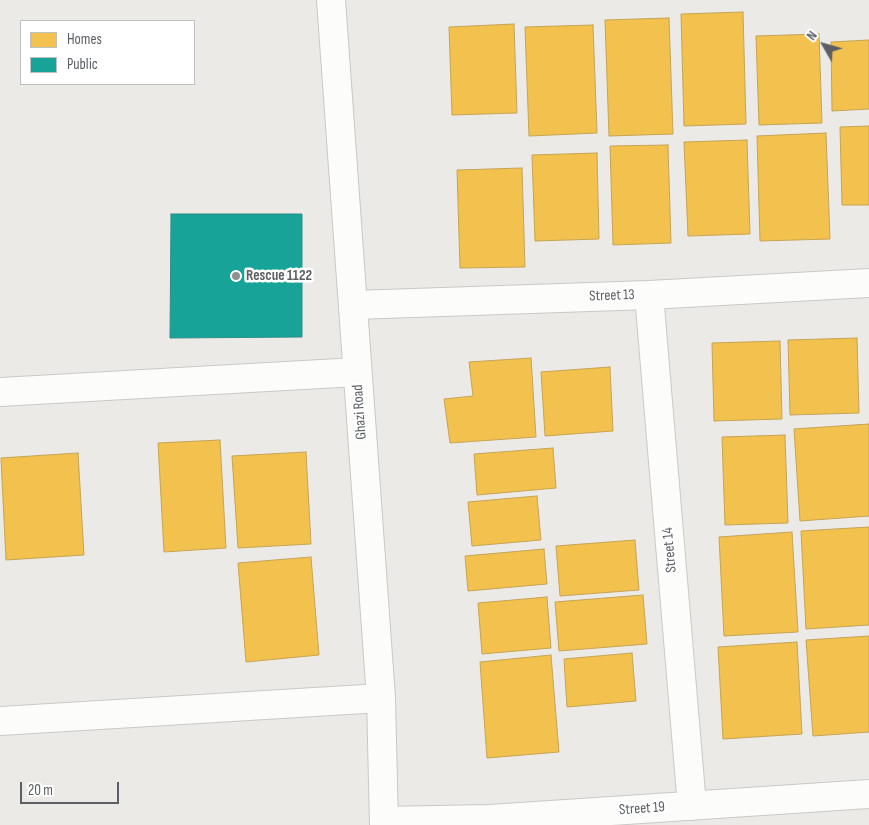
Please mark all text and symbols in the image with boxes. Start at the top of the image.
legend [20,20,195,85]
north arrow [799,20,849,70]
text: N [803,27,821,44]
text: Homes [67,30,102,49]
text: Public [67,55,98,74]
place label: Rescue 1122 [246,267,312,285]
marker: Rescue 1122 [230,270,242,282]
street label: Street 13 [589,286,635,306]
street label: Ghazi Road [349,384,371,440]
street label: Street 14 [659,527,681,573]
scale bar [22,772,121,804]
text: 20 m [28,781,53,800]
street label: Street 19 [618,798,666,820]

